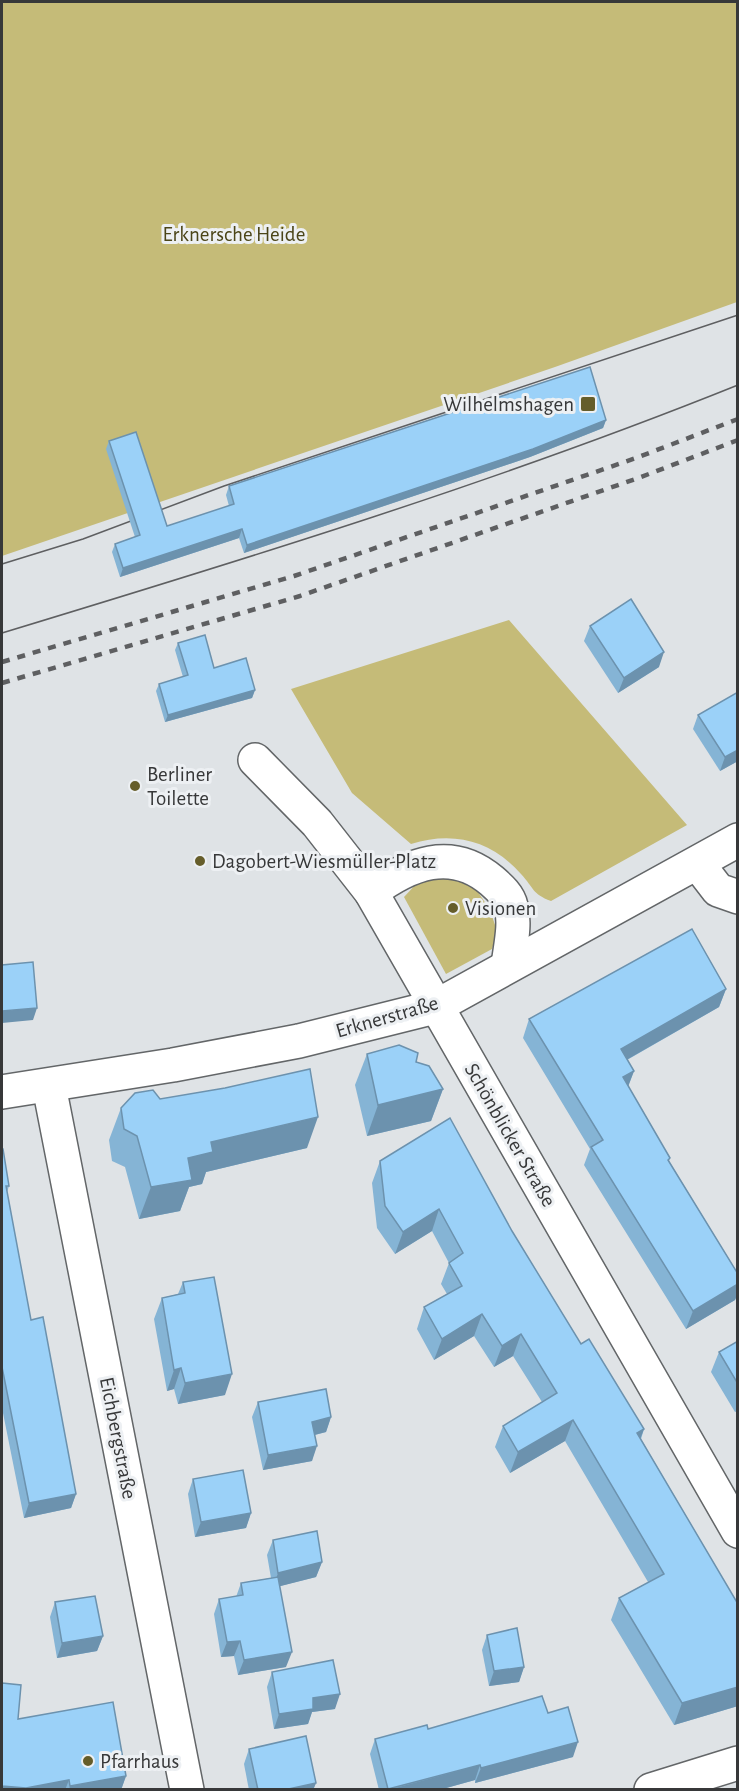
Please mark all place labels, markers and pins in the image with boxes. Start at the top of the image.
place label: Wilhelmshagen [443,394,574,415]
marker: Wilhelmshagen [579,395,597,413]
place label: Berliner Toilette [147,764,212,809]
marker: Berliner Toilette [128,779,142,793]
place label: Dagobert-Wiesmüller-Platz [212,851,436,872]
marker: Dagobert-Wiesmüller-Platz [193,854,207,868]
place label: Visionen [465,898,536,919]
marker: Visionen [446,901,460,915]
place label: Pfarrhaus [100,1751,179,1772]
marker: Pfarrhaus [81,1754,95,1768]

